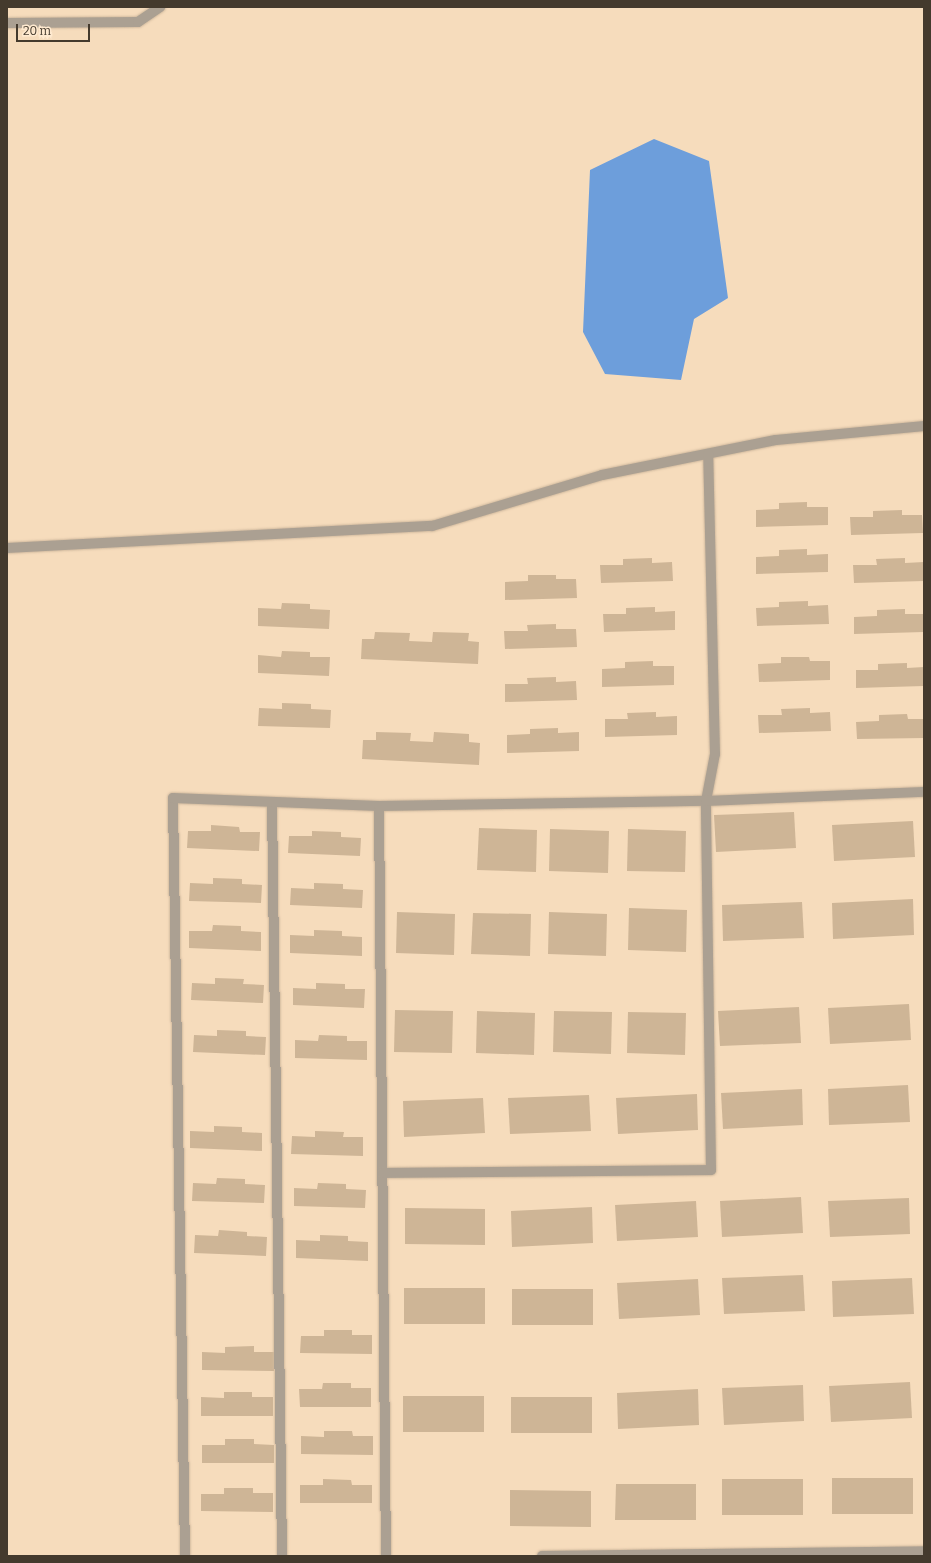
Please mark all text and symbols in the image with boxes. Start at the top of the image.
scale bar [18,16,92,42]
text: 20 m [23,24,51,38]

